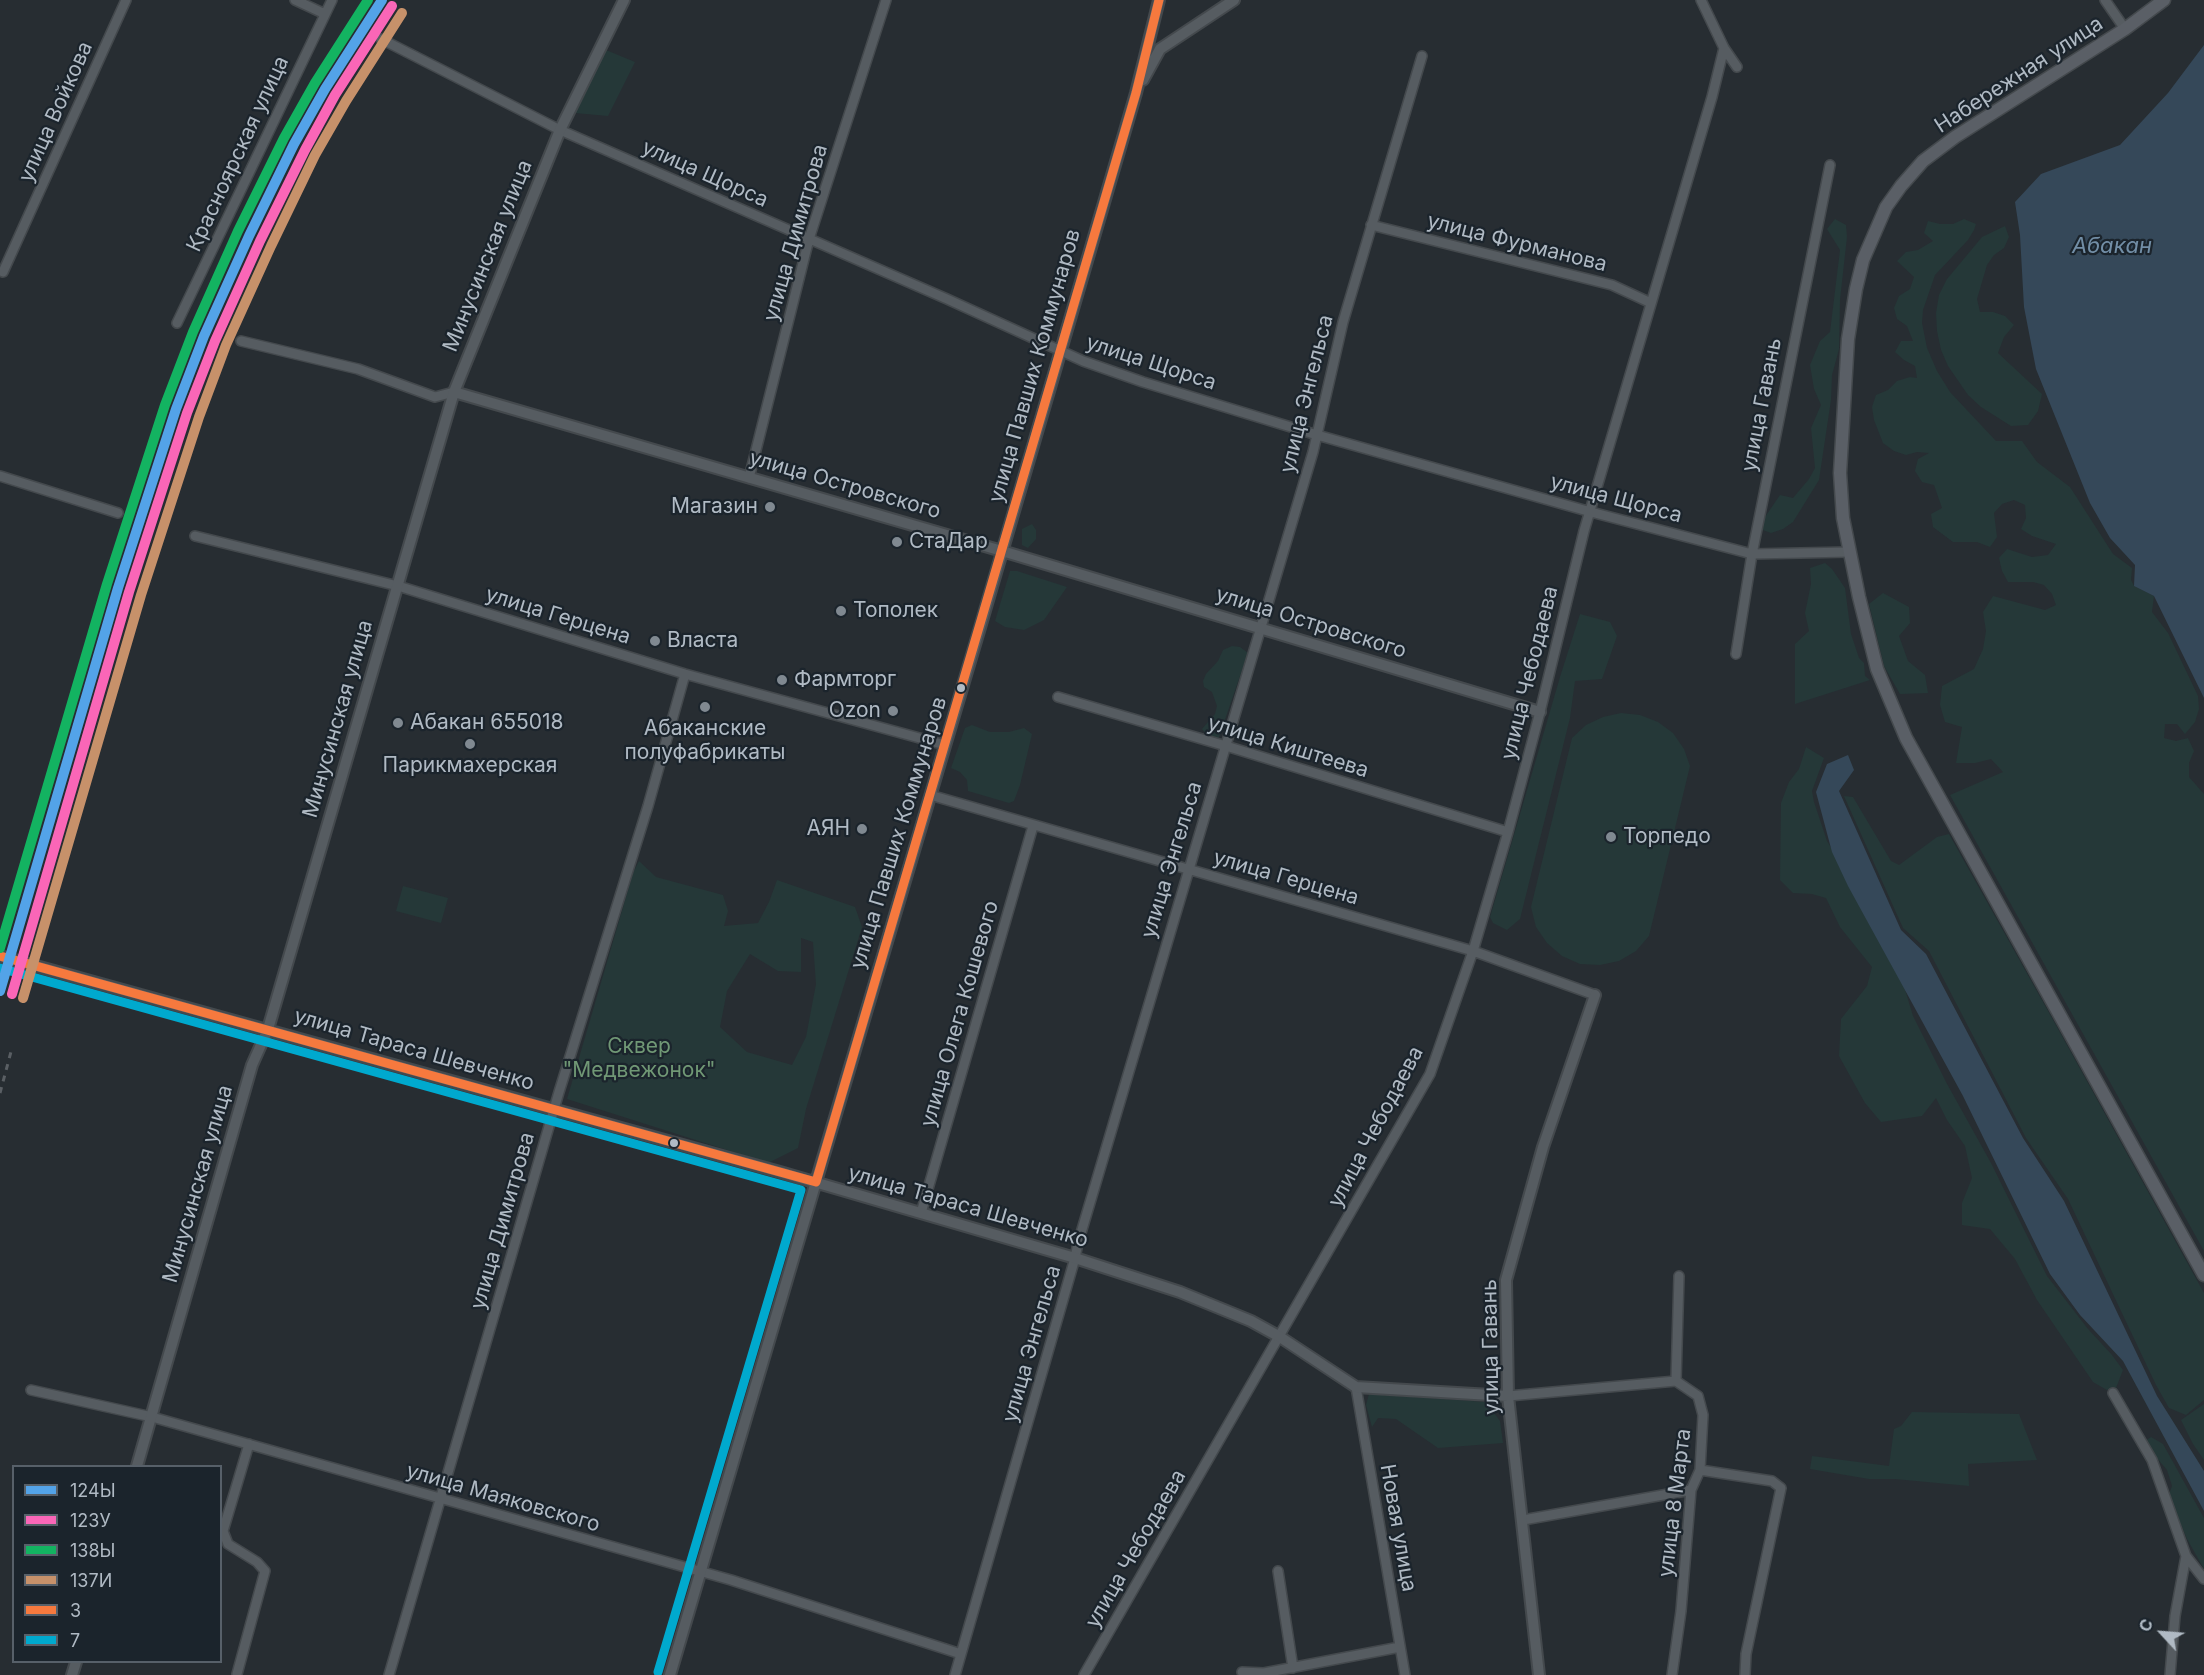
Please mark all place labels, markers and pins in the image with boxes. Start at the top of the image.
place label: Магазин [671,494,758,520]
marker: Магазин [763,500,777,514]
place label: СтаДар [909,529,988,555]
marker: СтаДар [890,535,904,549]
place label: Тополек [853,598,938,624]
marker: Тополек [834,604,848,618]
place label: Власта [667,628,738,654]
marker: Власта [648,634,662,648]
place label: Фармторг [794,667,896,693]
marker: Фармторг [775,673,789,687]
unlabelled marker [955,682,967,694]
place label: Ozon [829,698,881,724]
marker: Абаканские полуфабрикаты [698,700,712,714]
marker: Ozon [886,704,900,718]
place label: Абакан 655018 [410,710,564,736]
marker: Абакан 655018 [391,716,405,730]
place label: Абаканские полуфабрикаты [624,716,786,766]
marker: Парикмахерская [463,737,477,751]
place label: Парикмахерская [383,753,557,779]
place label: АЯН [806,816,850,842]
marker: АЯН [855,822,869,836]
place label: Торпедо [1623,824,1711,850]
marker: Торпедо [1604,830,1618,844]
unlabelled marker [668,1137,680,1149]

